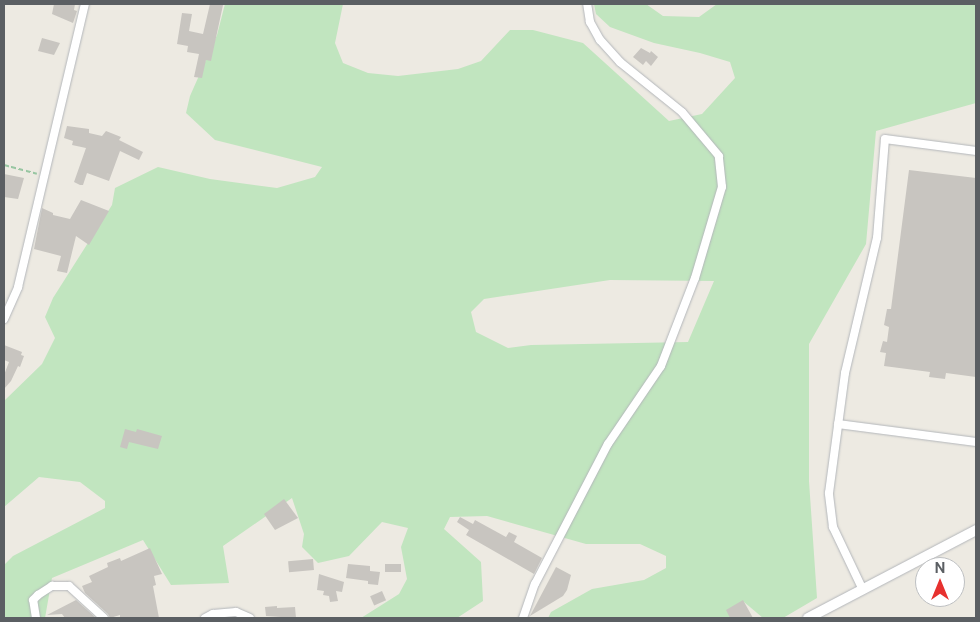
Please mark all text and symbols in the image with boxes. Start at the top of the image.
north arrow [915,557,965,607]
text: N [935,560,945,576]

